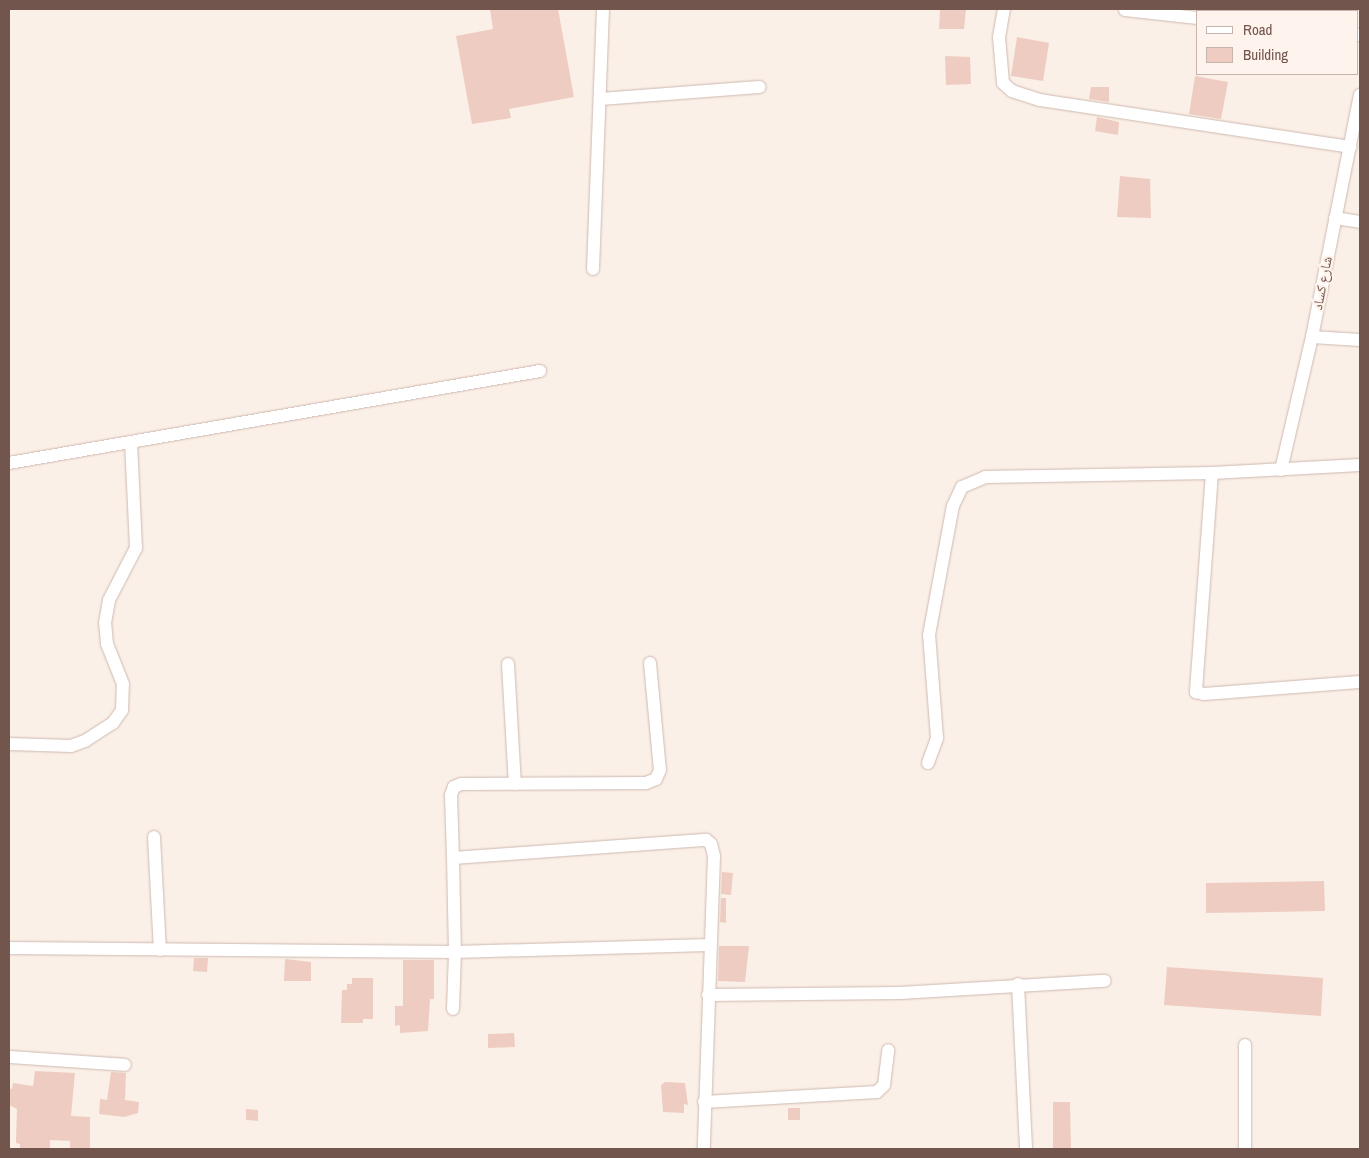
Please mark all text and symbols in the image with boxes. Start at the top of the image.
legend [1196,10,1359,75]
text: Road [1243,19,1272,40]
text: Building [1243,44,1288,65]
street label: شارع كساد [1309,255,1335,311]

